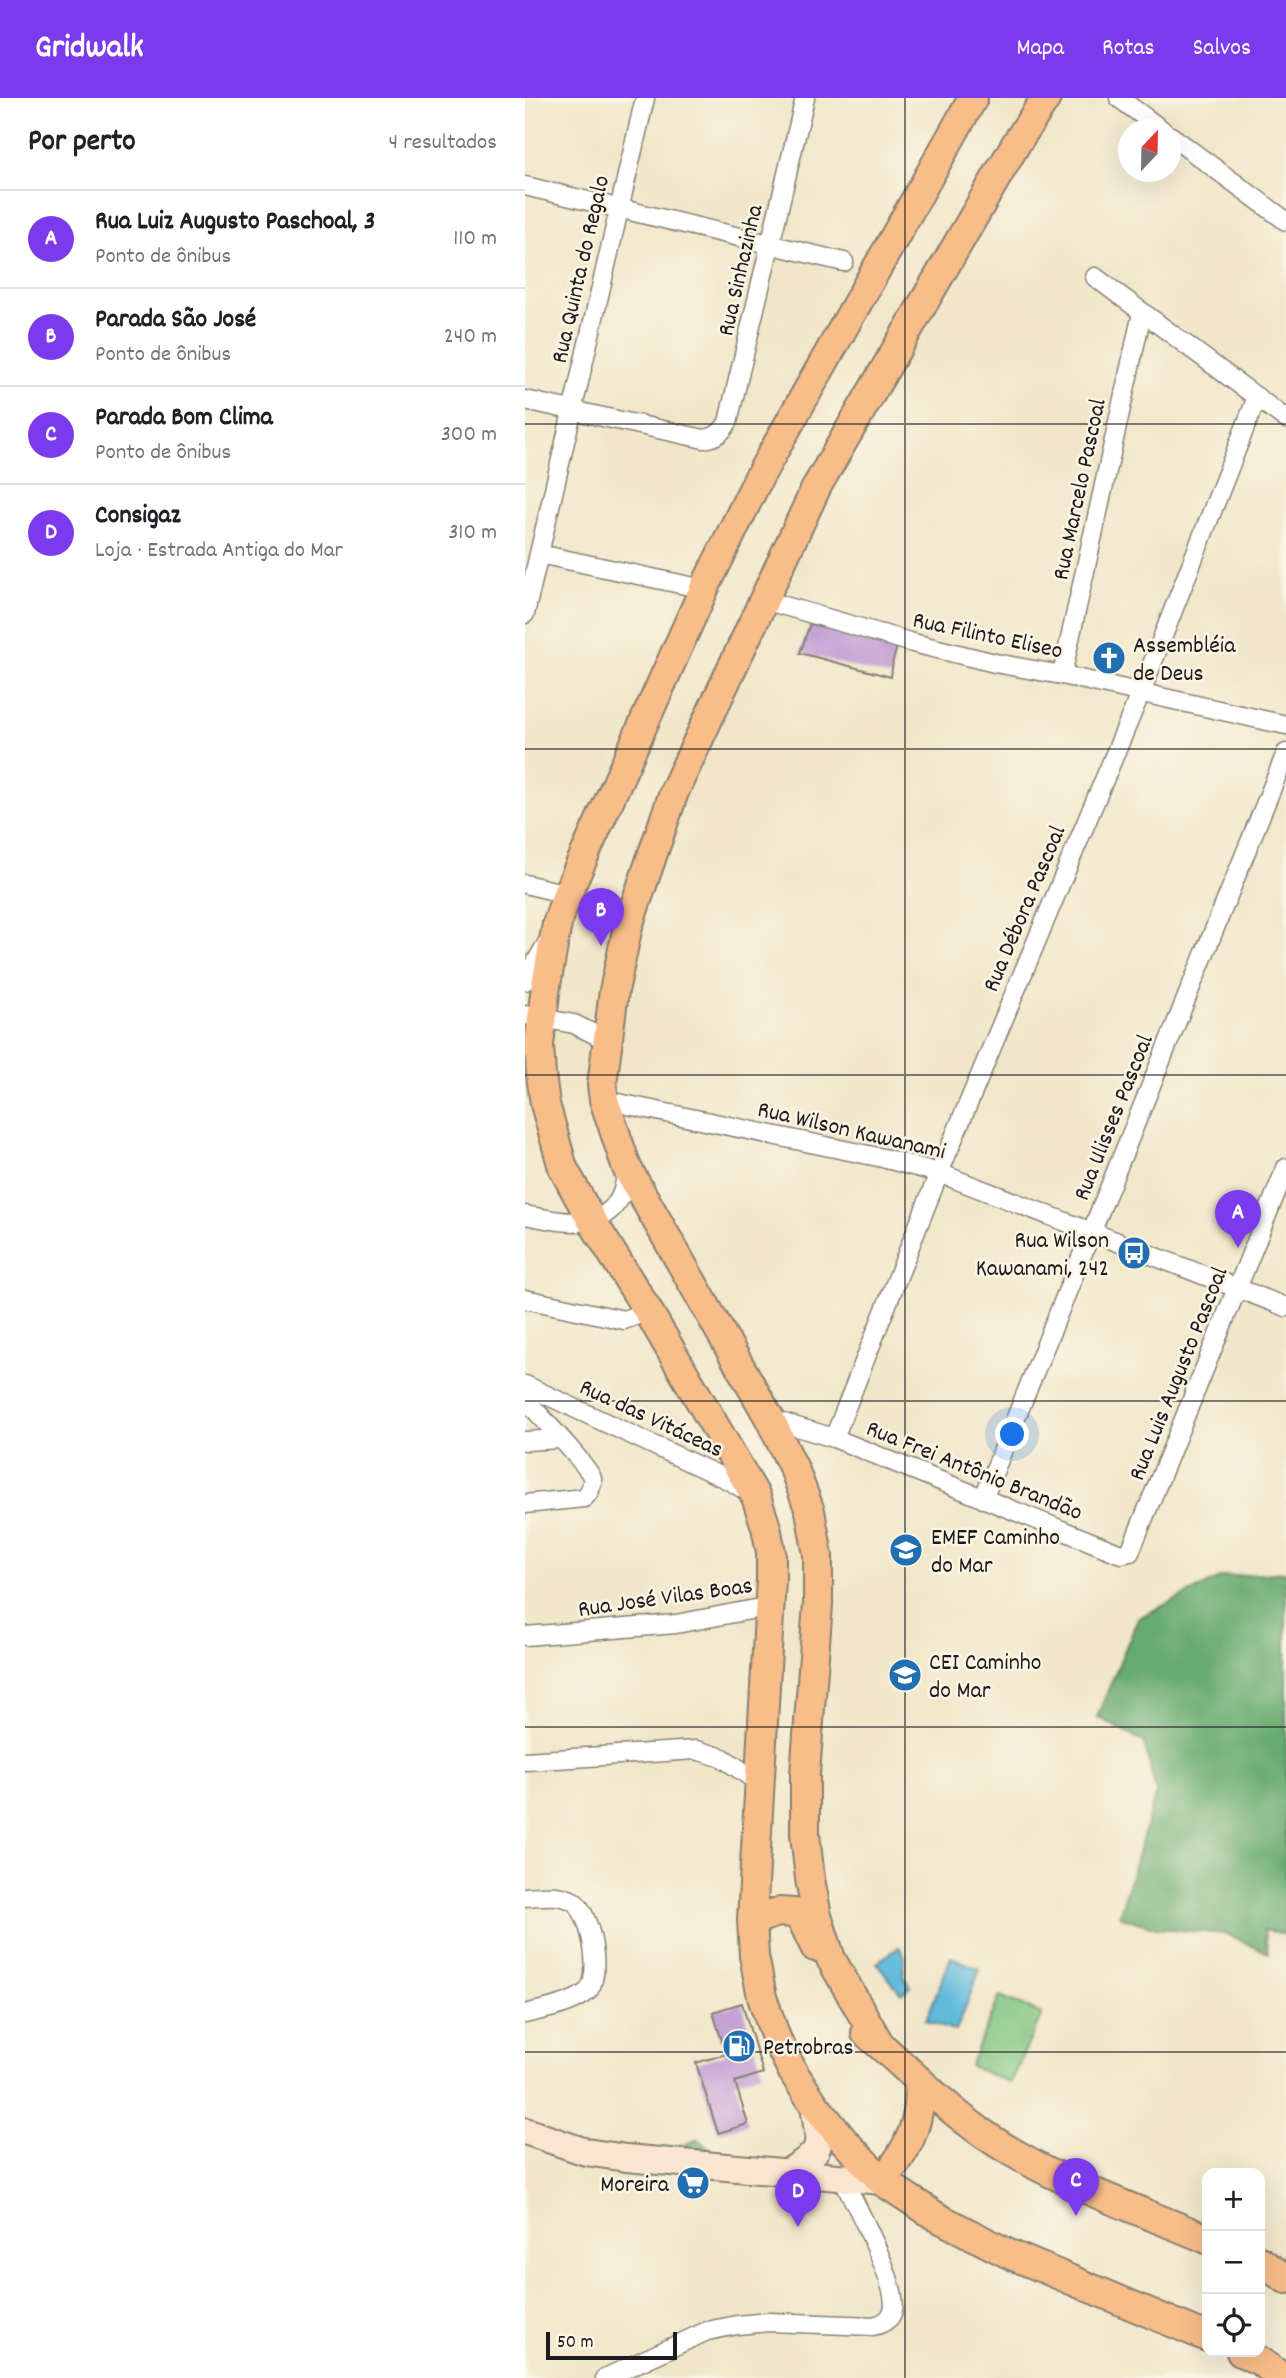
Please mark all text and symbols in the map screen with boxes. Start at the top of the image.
text: Gridwalk [35,26,144,73]
text: Mapa [1016,32,1064,66]
text: Rotas [1102,32,1155,66]
text: Salvos [1193,32,1251,66]
north arrow [1118,119,1181,182]
text: Por perto [28,122,136,165]
text: 4 resultados [388,127,497,160]
street label: Rua Quinta do Regalo [544,172,620,367]
street label: Rua Sinhazinha [710,201,774,340]
text: Rua Luiz Augusto Paschoal, 3 [95,204,375,241]
text: A [45,223,57,256]
text: 110 m [453,223,497,256]
text: Ponto de ônibus [95,241,231,274]
text: Parada São José [95,302,256,339]
text: B [46,321,56,354]
text: 240 m [444,321,497,354]
text: Ponto de ônibus [95,339,231,372]
street label: Rua Marcelo Pascoal [1045,395,1117,583]
text: Parada Bom Clima [95,400,273,437]
text: C [45,419,57,452]
text: 300 m [441,419,497,452]
text: Ponto de ônibus [95,437,231,470]
text: Consigaz [95,498,181,535]
text: D [45,517,57,550]
text: 310 m [448,517,497,550]
text: Loja · Estrada Antiga do Mar [95,535,343,568]
street label: Rua Filinto Eliseo [909,604,1065,669]
place label: Assembléia de Deus [1133,630,1236,692]
church icon: Assembléia de Deus [1090,639,1128,677]
street label: Rua Débora Pascoal [975,820,1076,998]
pin: B [578,888,624,946]
street label: Rua Ulisses Pascoal [1066,1030,1164,1206]
street label: Rua Wilson Kawanami [754,1094,949,1170]
pin: A [1215,1190,1261,1248]
place label: Rua Wilson Kawanami, 242 [976,1225,1109,1287]
bus stop icon: Rua Wilson Kawanami, 242 [1115,1234,1153,1272]
street label: Rua Luis Augusto Pascoal [1121,1262,1238,1486]
street label: Rua das Vitáceas [573,1372,728,1468]
street label: Rua Frei Antônio Brandão [861,1413,1087,1531]
your location [995,1417,1029,1451]
place label: EMEF Caminho do Mar [931,1522,1060,1584]
school or university icon: EMEF Caminho do Mar [887,1531,925,1569]
street label: Rua José Vilas Boas [576,1570,755,1628]
place label: CEI Caminho do Mar [929,1647,1041,1709]
school or university icon: CEI Caminho do Mar [886,1656,924,1694]
fuel station icon: Petrobras [720,2027,758,2065]
place label: Petrobras [763,2032,854,2066]
pin: C [1053,2158,1099,2216]
supermarket icon: Moreira [674,2164,712,2202]
map controls [1202,2168,1265,2357]
button: + [1202,2168,1265,2231]
place label: Moreira [600,2169,670,2203]
pin: D [775,2169,821,2227]
button: − [1202,2231,1265,2294]
button: locate [1202,2294,1265,2357]
scale bar [546,2329,677,2361]
text: 50 m [557,2330,594,2357]

